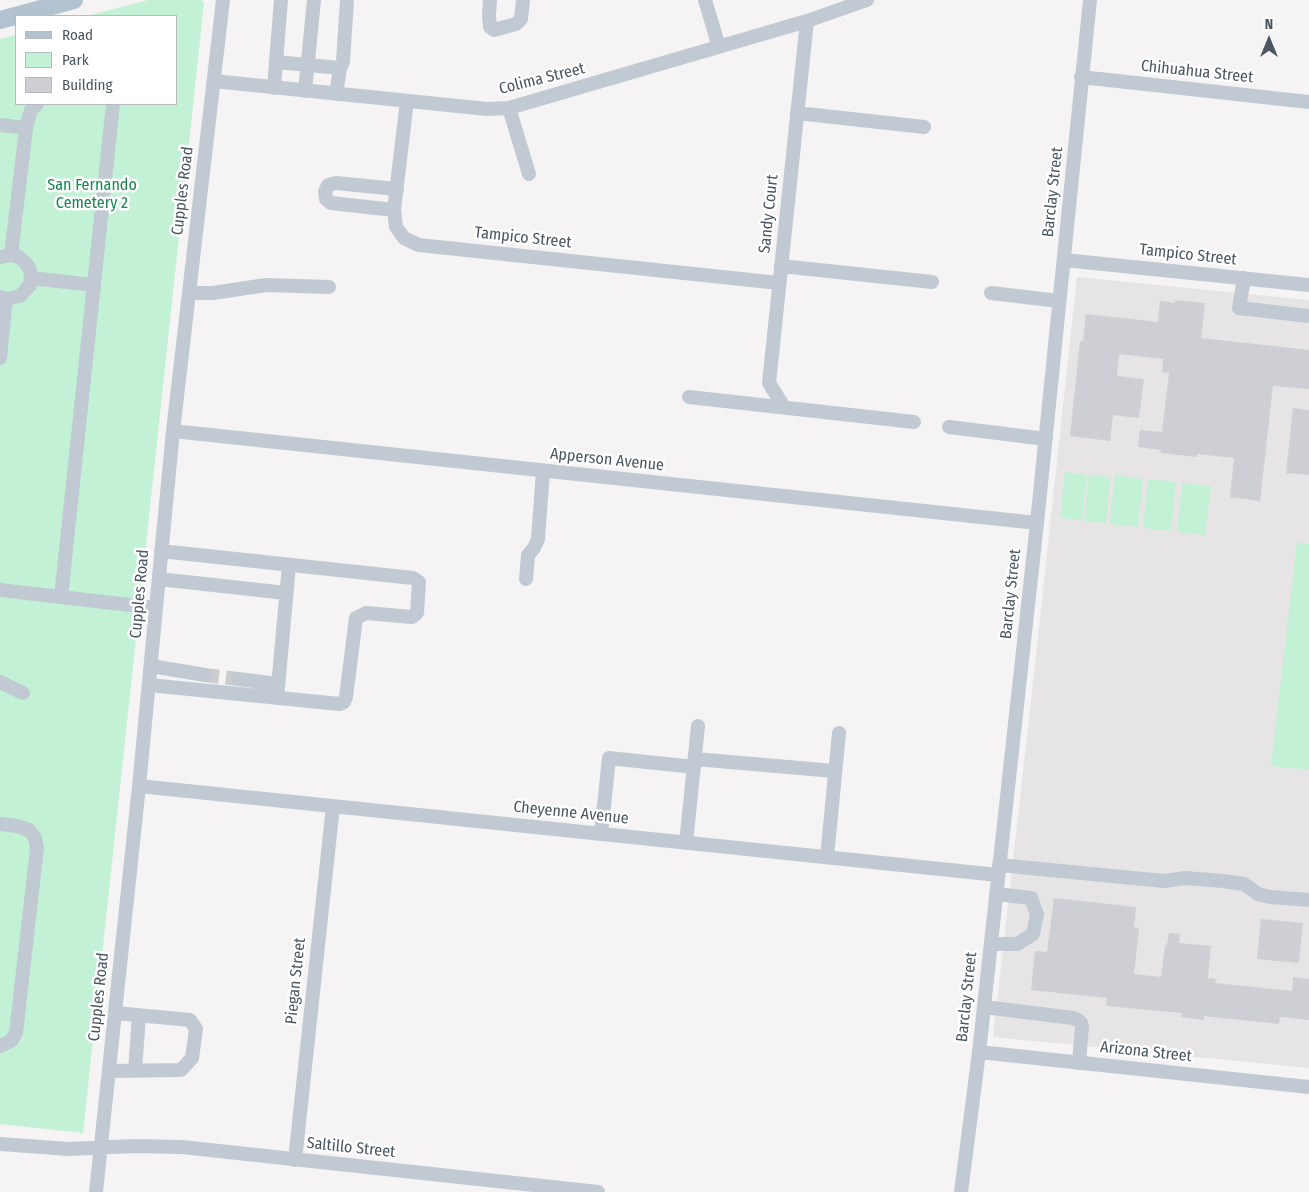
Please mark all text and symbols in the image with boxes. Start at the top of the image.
legend [15,15,178,105]
north arrow [1244,15,1294,65]
text: N [1265,16,1273,33]
text: Road [62,26,93,44]
text: Park [62,51,89,69]
street label: Chihuahua Street [1140,57,1254,87]
street label: Colima Street [497,59,587,99]
text: Building [62,76,113,94]
street label: Cupples Road [168,146,198,236]
street label: Barclay Street [1039,146,1067,238]
street label: Sandy Court [755,174,783,254]
park label: San Fernando Cemetery 2 [47,176,137,214]
street label: Tampico Street [474,223,572,253]
street label: Tampico Street [1139,240,1237,270]
street label: Apperson Avenue [549,444,665,476]
street label: Barclay Street [997,548,1025,640]
street label: Cupples Road [127,549,153,639]
street label: Cheyenne Avenue [512,797,630,829]
street label: Piegan Street [282,937,310,1025]
street label: Barclay Street [953,951,981,1043]
street label: Cupples Road [85,952,113,1042]
street label: Arizona Street [1099,1038,1193,1066]
street label: Saltillo Street [306,1134,396,1162]

